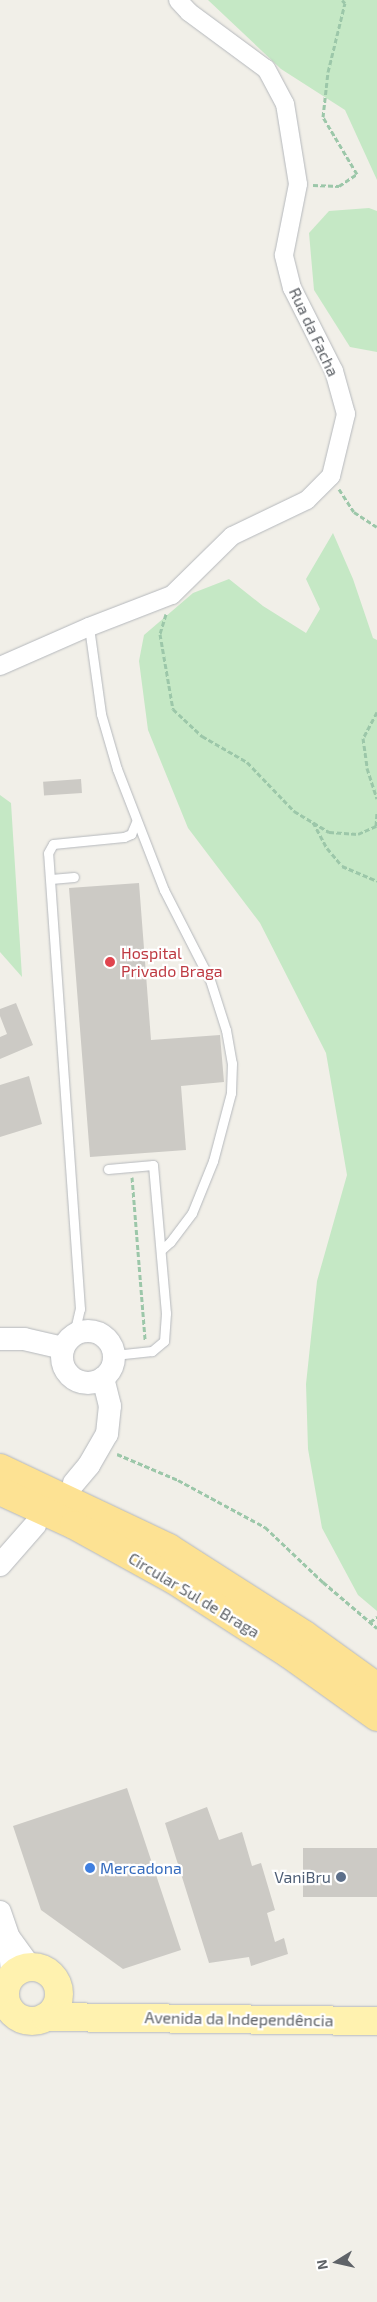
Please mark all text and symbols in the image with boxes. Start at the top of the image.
street label: Rua da Facha [285,285,343,379]
place label: Hospital Privado Braga [121,943,223,981]
marker: Hospital Privado Braga [103,955,117,969]
street label: Circular Sul de Braga [125,1548,263,1642]
place label: Mercadona [100,1858,182,1878]
marker: Mercadona [84,1862,96,1874]
place label: VaniBru [274,1867,331,1887]
marker: VaniBru [335,1871,347,1883]
street label: Avenida da Independência [144,2008,334,2030]
north arrow [312,2237,362,2287]
text: N [312,2258,331,2271]

